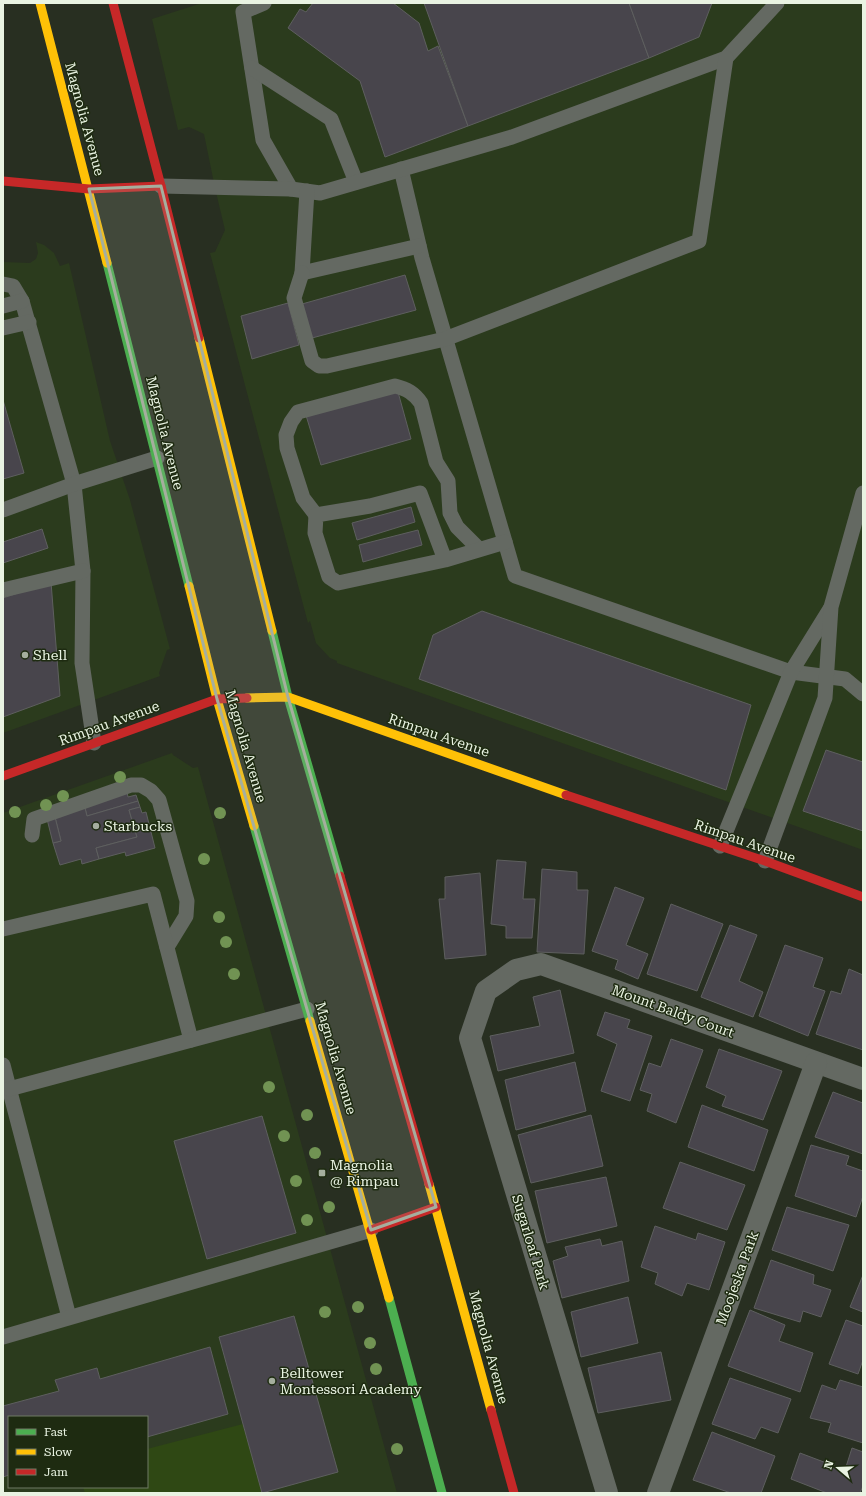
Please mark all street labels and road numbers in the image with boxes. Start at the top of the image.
street label: Magnolia Avenue [62,61,108,178]
street label: Magnolia Avenue [143,375,187,492]
street label: Magnolia Avenue [222,688,270,804]
street label: Rimpau Avenue [56,697,162,749]
street label: Rimpau Avenue [386,710,492,760]
street label: Rimpau Avenue [692,816,798,866]
street label: Mount Baldy Court [610,981,736,1041]
street label: Magnolia Avenue [312,1000,360,1116]
street label: Sugarloaf Park [509,1192,553,1292]
street label: Moojeska Park [713,1229,762,1327]
street label: Magnolia Avenue [466,1289,512,1406]

